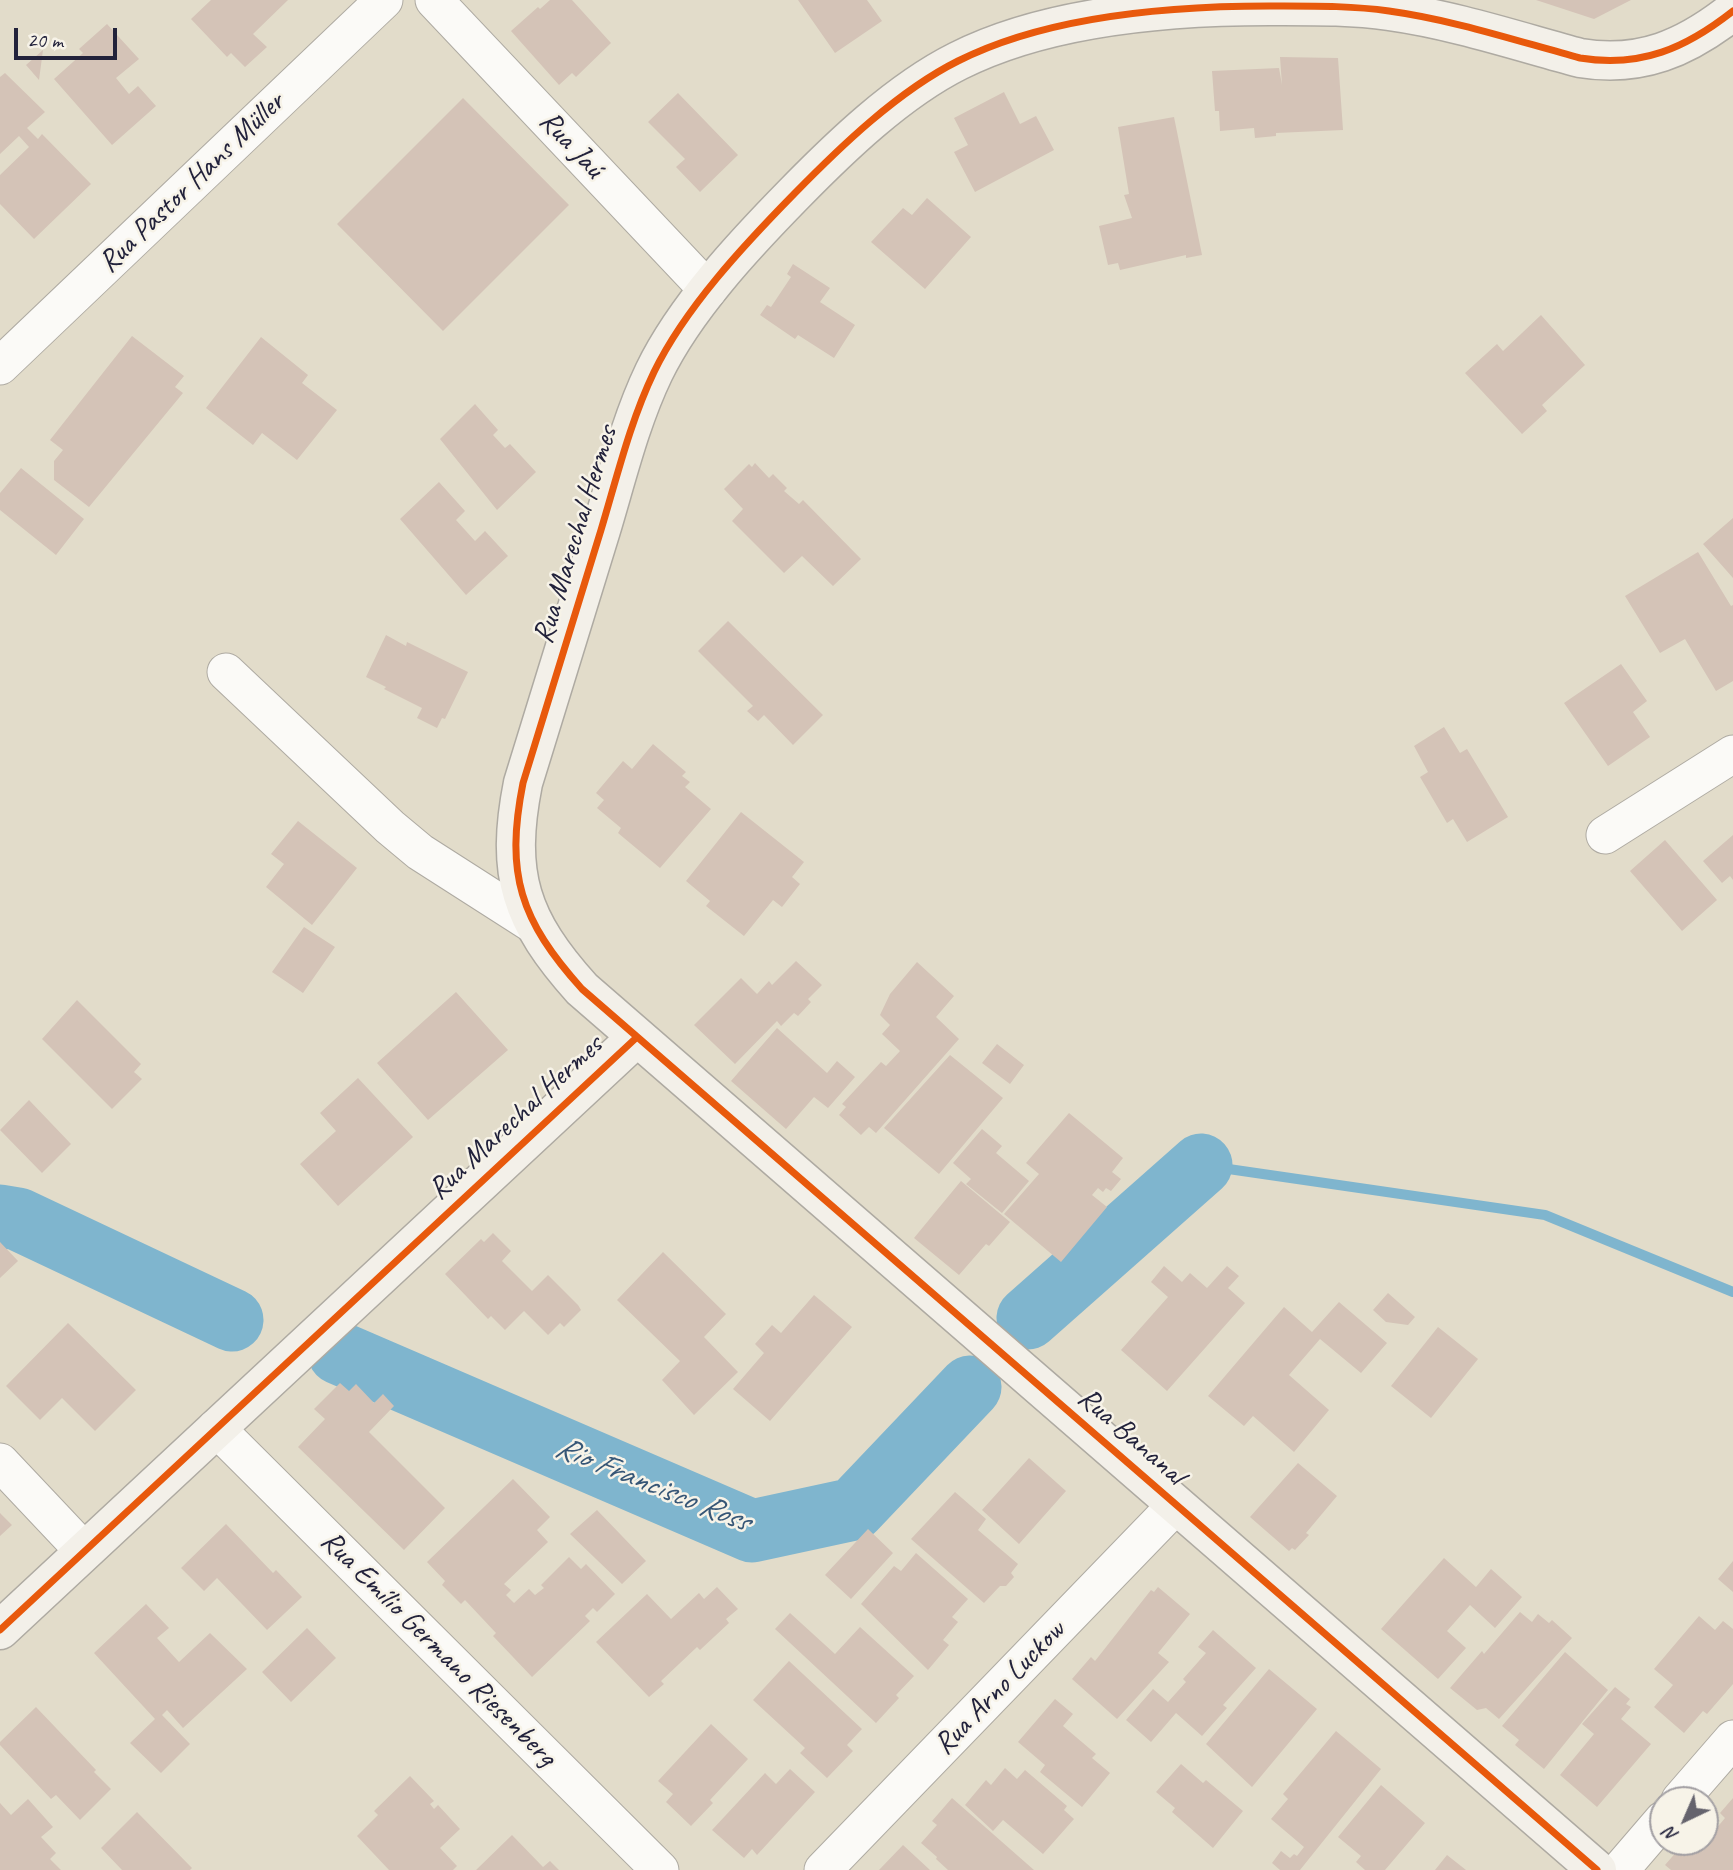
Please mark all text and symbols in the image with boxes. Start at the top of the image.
scale bar [18,14,121,58]
text: 20 m [27,27,63,53]
street label: Rua Pastor Hans Müller [92,85,292,281]
street label: Rua Jaú [531,104,611,186]
street label: Rua Marechal Hermes [526,422,626,648]
street label: Rua Marechal Hermes [421,1028,611,1208]
street label: Rua Bananal [1070,1381,1192,1493]
water label: Rio Francisco Ross [550,1429,754,1541]
street label: Rua Emílio Germano Riesenberg [313,1524,563,1774]
street label: Rua Arno Luckow [927,1613,1073,1763]
north arrow [1649,1786,1719,1856]
text: N [1658,1822,1683,1847]

